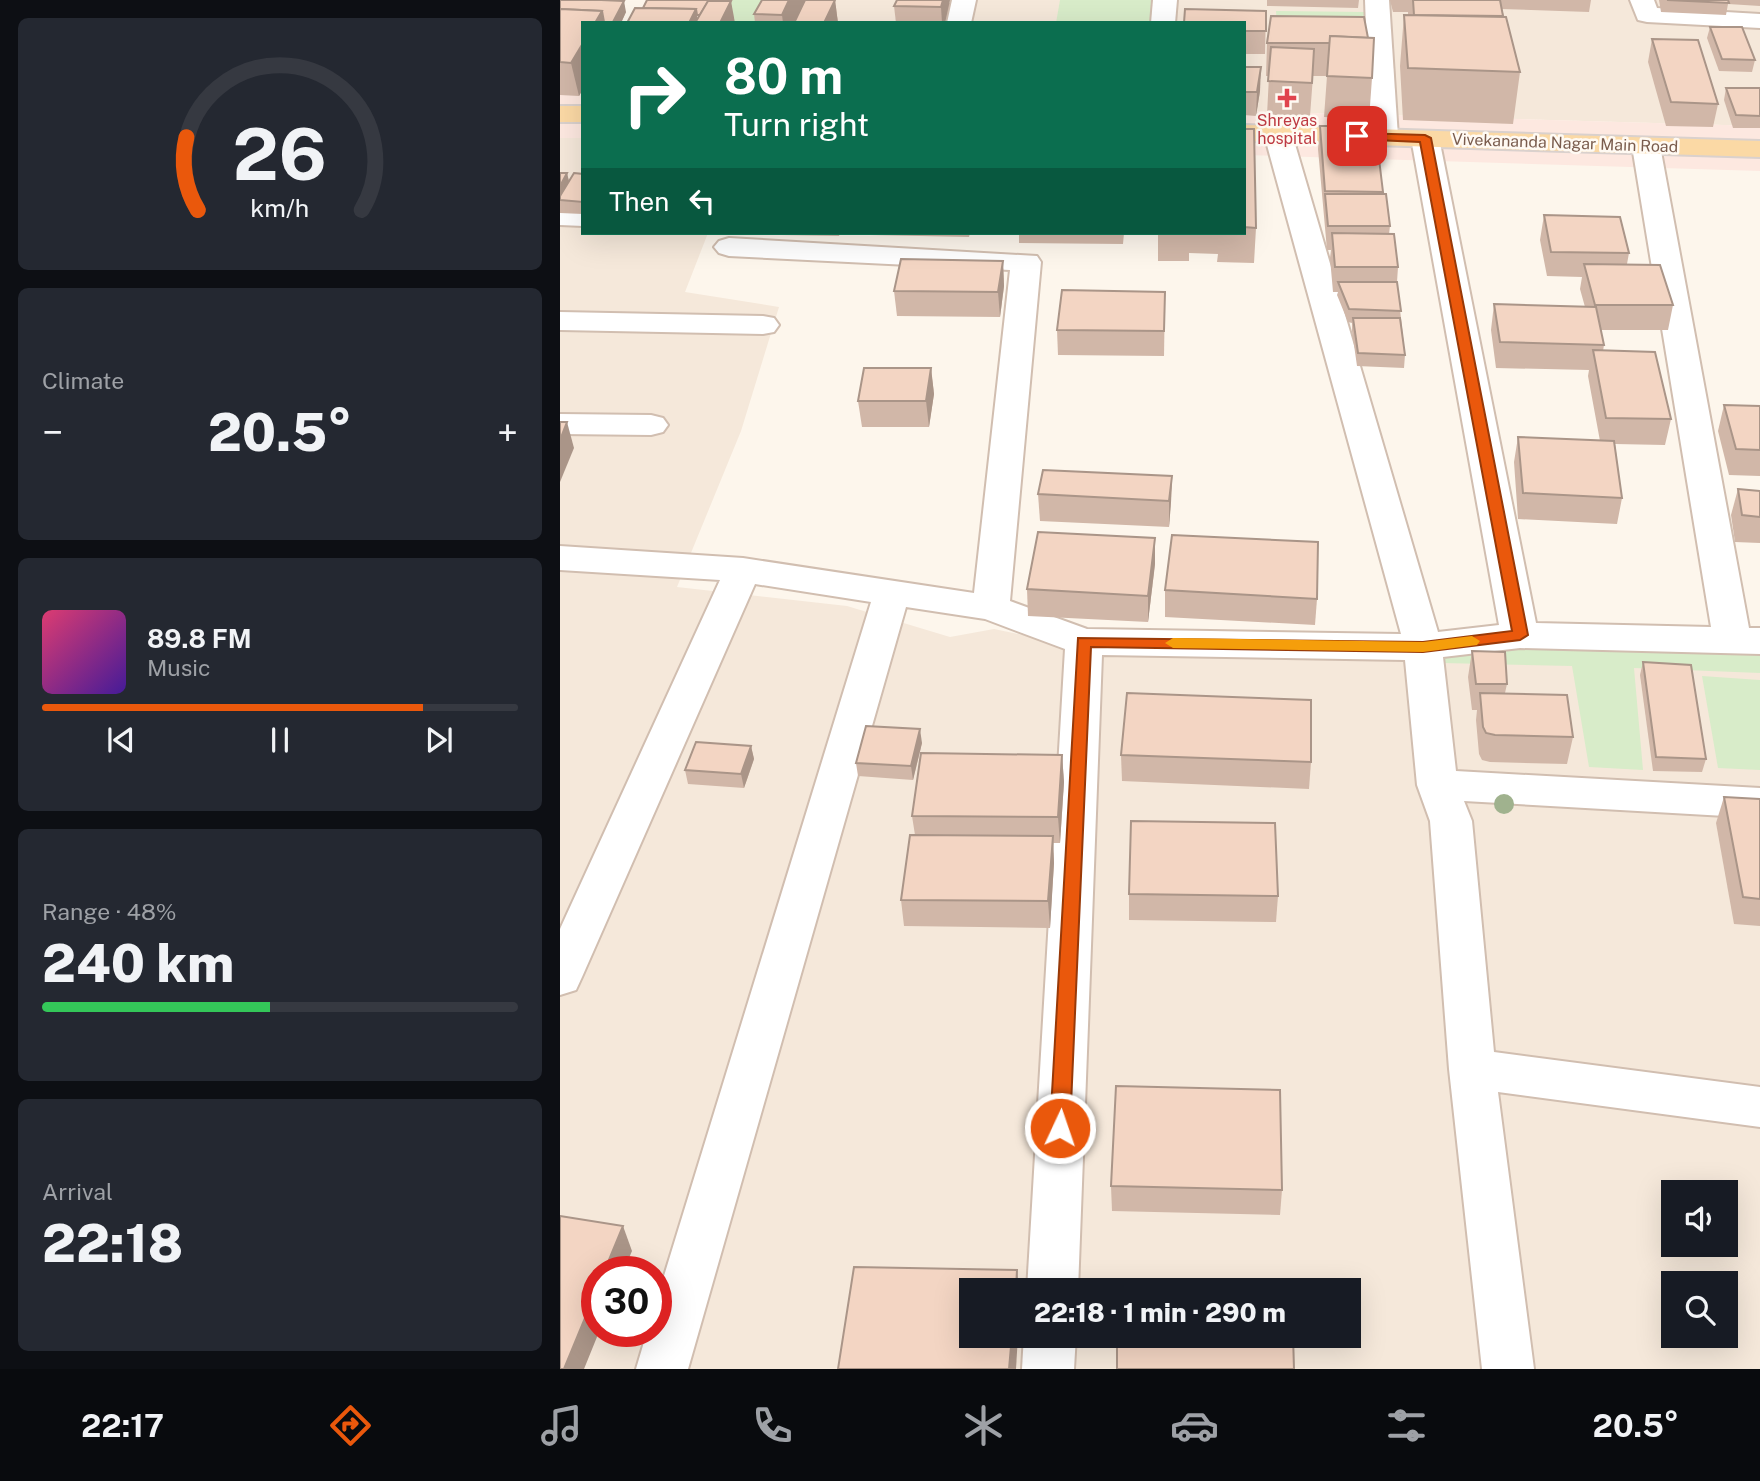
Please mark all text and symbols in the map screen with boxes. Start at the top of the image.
text: 80 m [724,47,843,105]
icon: right [609,49,700,140]
marker: Shreyas hospital [1277,88,1297,108]
text: Turn right [724,106,869,143]
pin [1327,106,1387,166]
text: 26 [233,111,327,196]
place label: Shreyas hospital [1257,111,1317,148]
icon: arrive [1338,117,1376,155]
street label: Vivekananda Nagar Main Road [1451,130,1679,156]
icon: left [683,182,721,220]
text: Then [609,186,669,217]
text: km/h [251,193,309,223]
text: Climate [42,367,124,394]
text: 20.5° [208,402,352,463]
text: − [42,410,63,455]
text: + [497,410,518,455]
text: 89.8 FM [147,623,252,654]
text: Music [147,654,211,681]
icon: previous [102,721,140,759]
icon: pause [261,721,299,759]
icon: next [420,721,458,759]
text: Range · 48% [42,898,177,925]
text: 240 km [42,933,234,994]
position arrow [1023,1091,1097,1165]
text: Arrival [42,1178,113,1205]
map controls [1661,1180,1738,1348]
button: sound [1661,1180,1738,1257]
text: 22:18 [42,1213,183,1274]
speed limit sign: 30 [581,1256,672,1347]
button: search [1661,1271,1738,1348]
text: 22:18 · 1 min · 290 m [1034,1297,1286,1328]
icon: directions [326,1401,375,1450]
icon: music [537,1401,586,1450]
icon: phone [748,1401,797,1450]
icon: climate [959,1401,1008,1450]
icon: car [1170,1401,1219,1450]
icon: filters [1382,1401,1431,1450]
text: 22:17 [81,1407,164,1444]
text: 20.5° [1593,1407,1679,1444]

